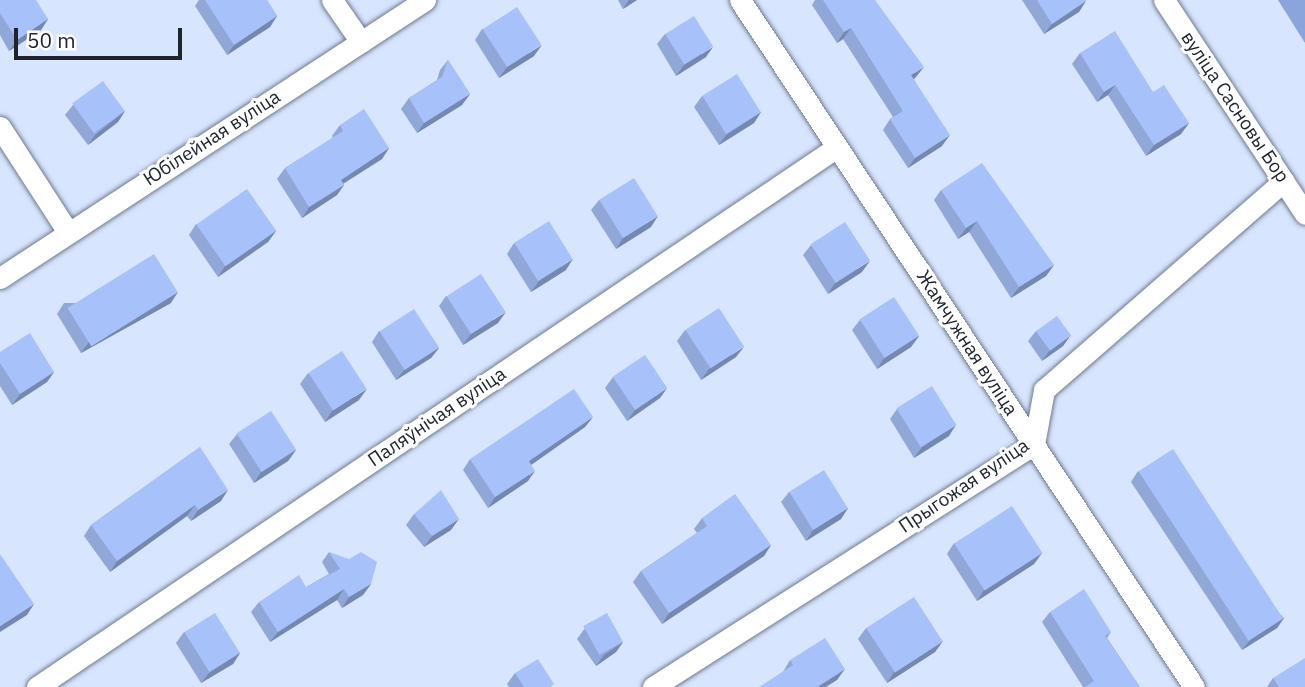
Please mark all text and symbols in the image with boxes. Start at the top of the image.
scale bar [18,14,186,58]
text: 50 m [27,26,76,54]
street label: вуліца Сасновы Бор [1176,27,1294,187]
street label: Юбілейная вуліца [139,85,285,191]
street label: Жамчужная вуліца [911,266,1023,420]
street label: Паляўнічая вуліца [364,362,510,472]
street label: Прыгожая вуліца [895,434,1033,538]

